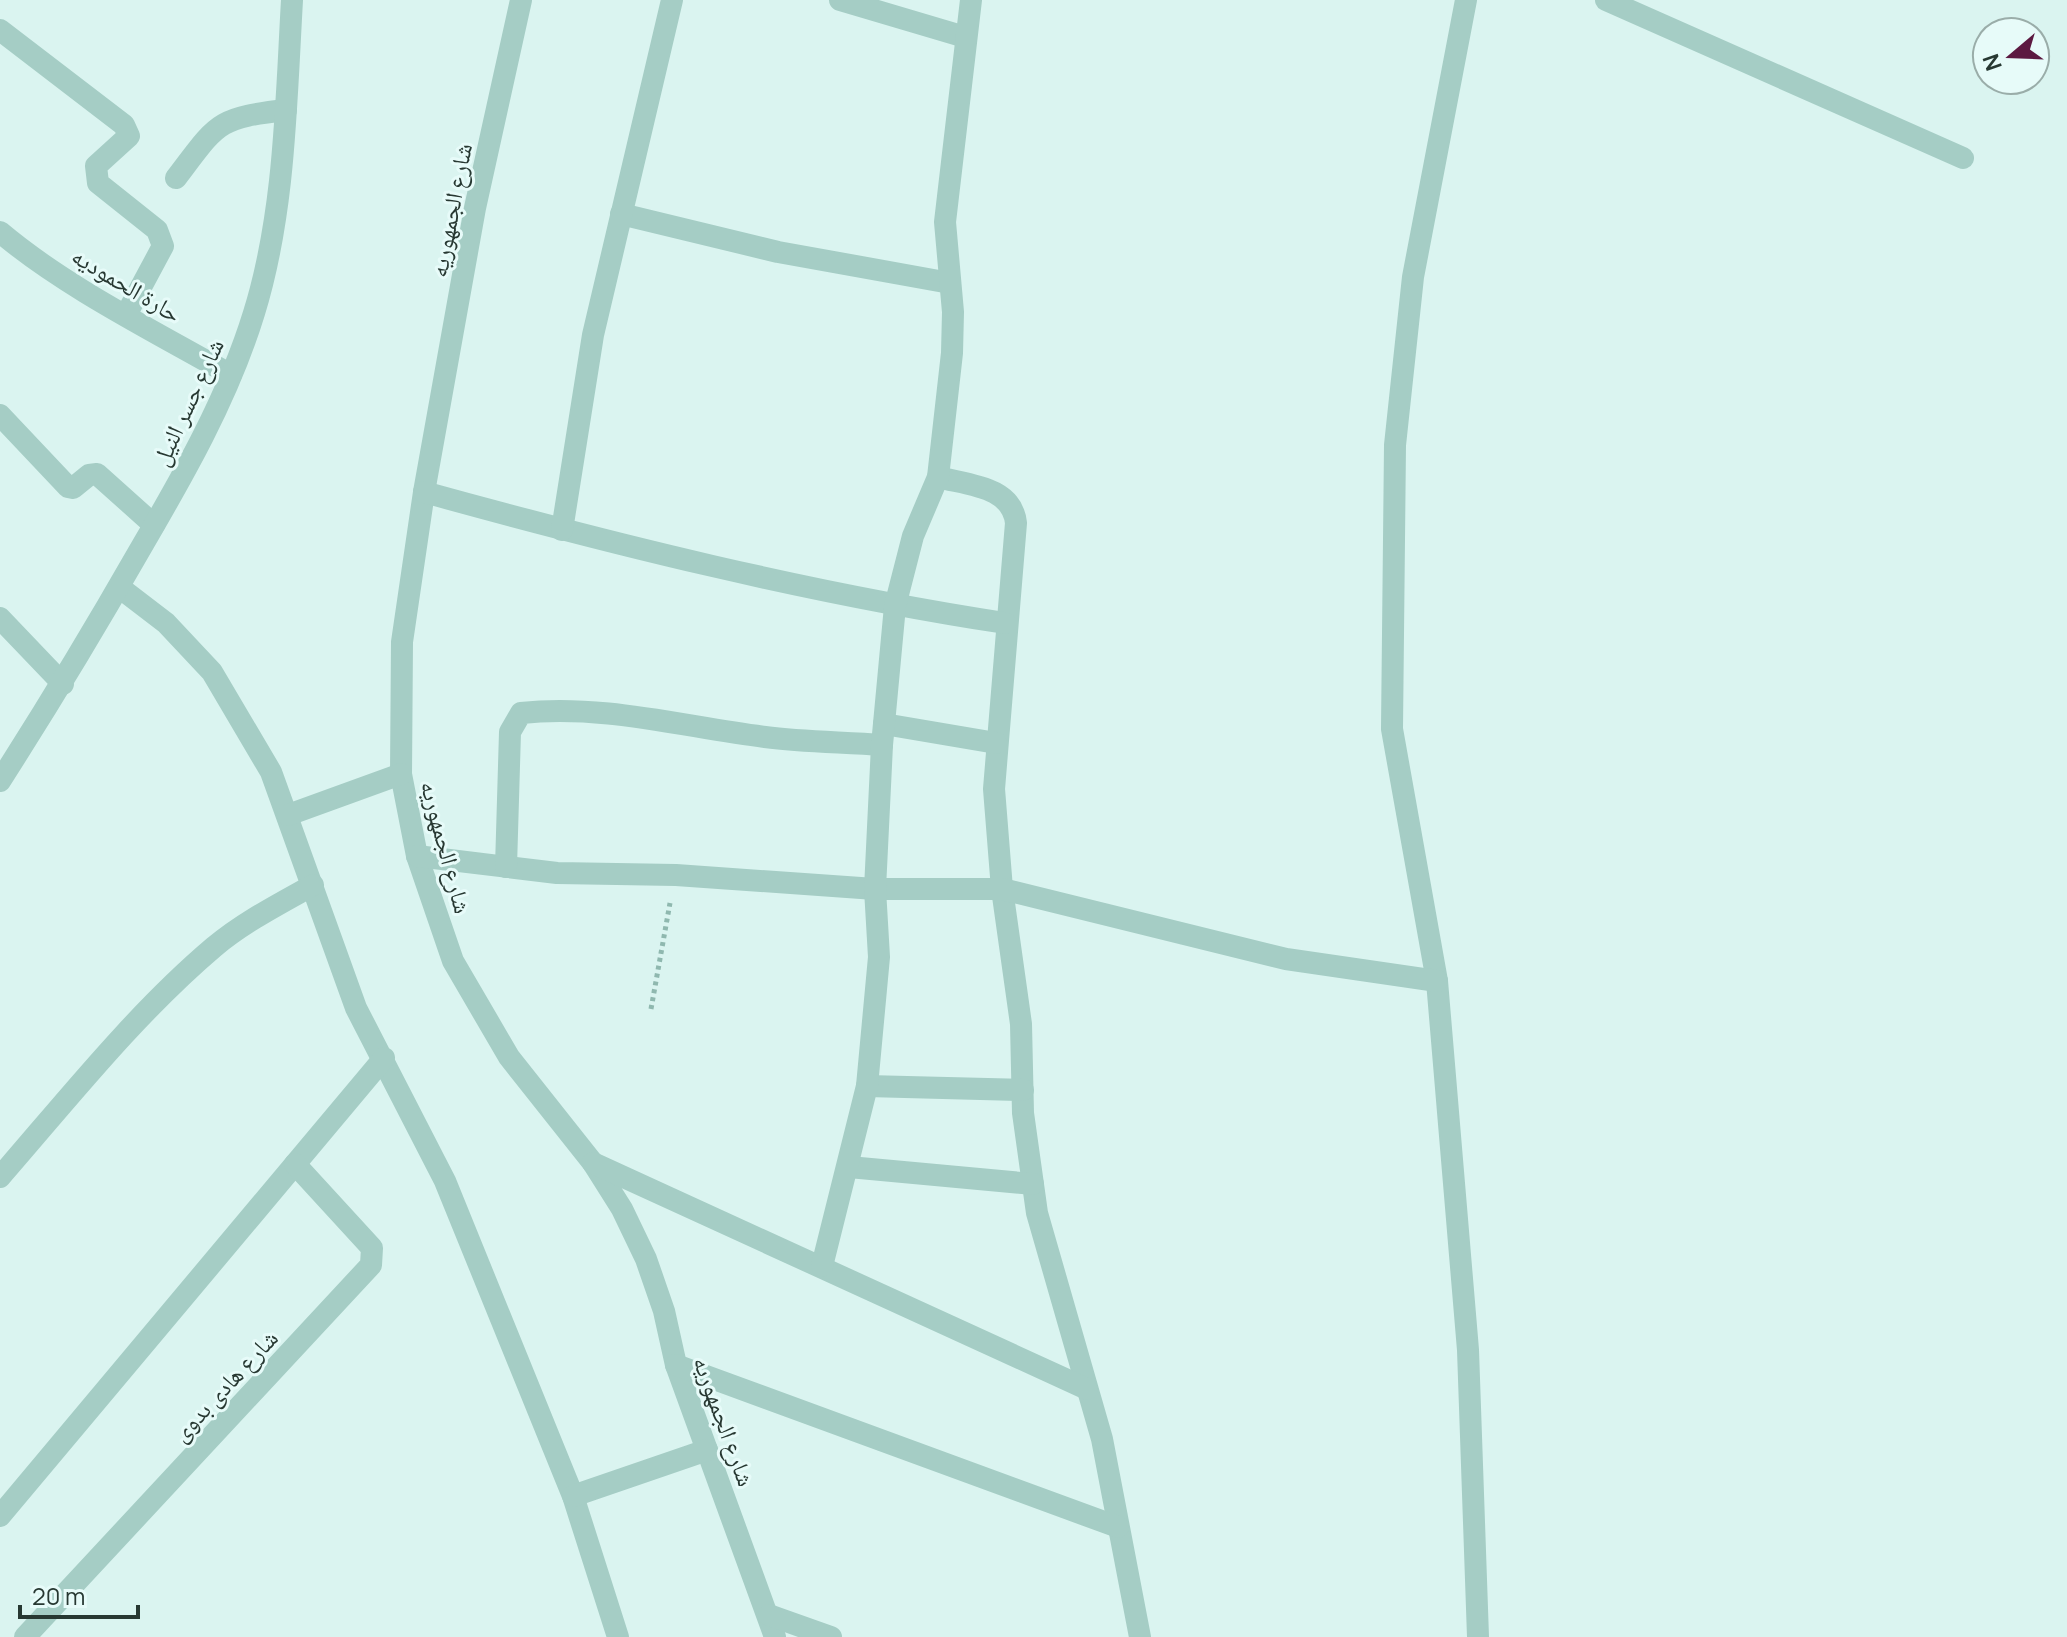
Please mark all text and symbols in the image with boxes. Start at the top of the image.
north arrow [1971,16,2051,96]
text: N [1975,50,2009,75]
street label: شارع الجمهوريه [421,140,479,280]
street label: حارة الحموديه [66,238,188,330]
street label: شارع جسر النيل [143,333,231,471]
street label: شارع الجمهوريه [413,777,481,917]
street label: شارع هادى بدوى [163,1322,285,1448]
street label: شارع الجمهوريه [686,1352,764,1490]
scale bar [20,1569,138,1619]
text: 20 m [32,1579,85,1612]

